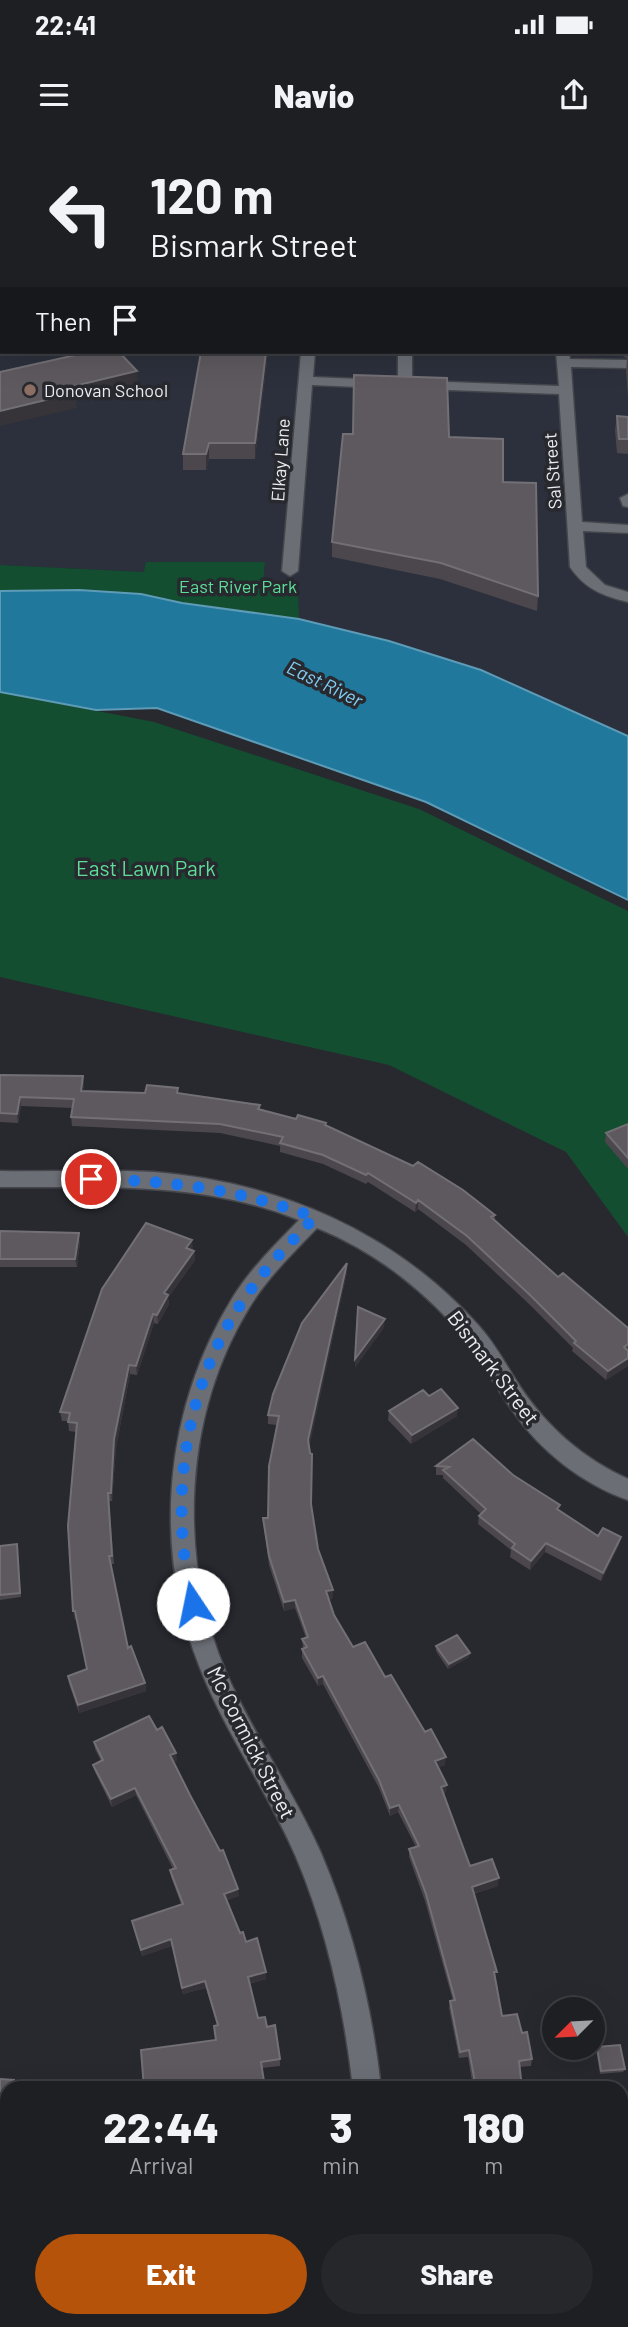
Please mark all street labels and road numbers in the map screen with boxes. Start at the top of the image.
street label: Elkay Lane [266,418,294,502]
street label: Sal Street [538,432,566,510]
street label: Bismark Street [443,1305,545,1429]
street label: Mc Cormick Street [203,1662,301,1822]

